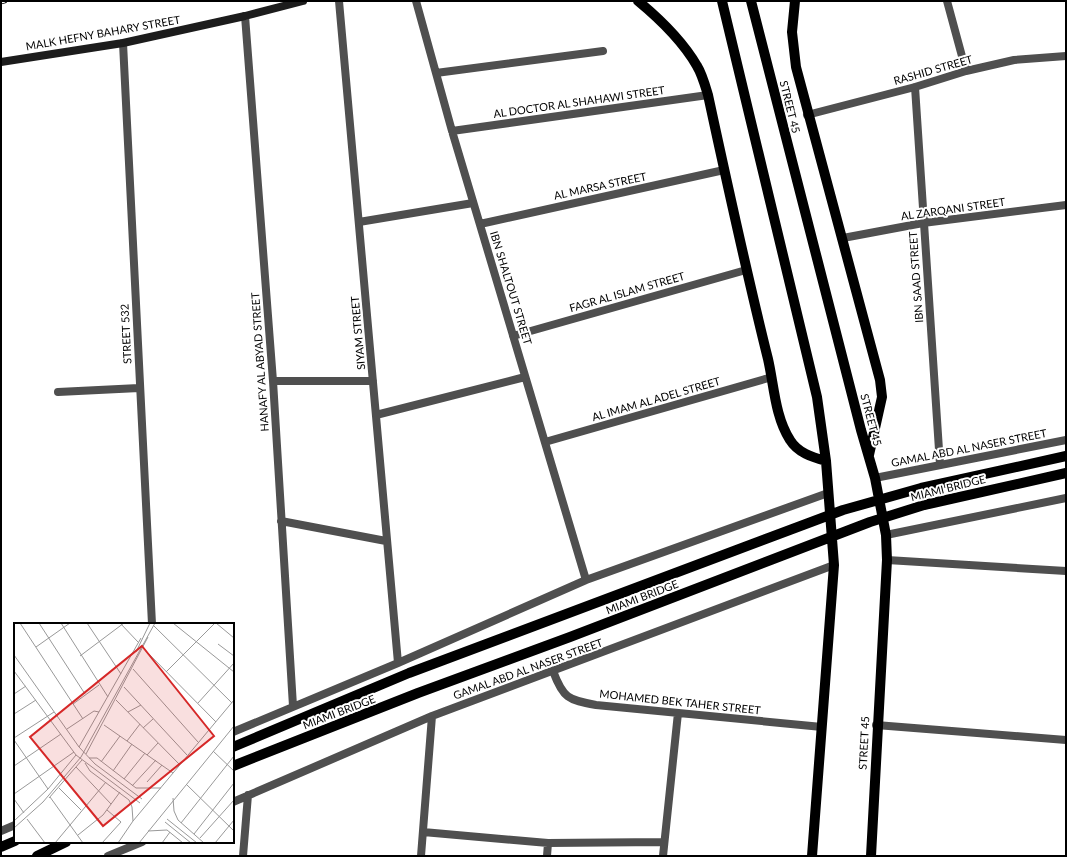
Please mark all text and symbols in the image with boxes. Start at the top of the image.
street label: MALK HEFNY BAHARY STREET [25,12,182,53]
street label: RASHID STREET [892,52,974,87]
street label: STREET 45 [778,79,803,135]
street label: AL DOCTOR AL SHAHAWI STREET [492,83,666,120]
street label: AL MARSA STREET [552,169,648,202]
street label: AL ZARQANI STREET [900,195,1006,222]
street label: IBN SHALTOUT STREET [488,229,535,347]
street label: IBN SAAD STREET [906,230,925,323]
street label: FAGR AL ISLAM STREET [568,269,687,314]
street label: HANAFY AL ABYAD STREET [248,291,271,432]
street label: SIYAM STREET [348,295,367,371]
street label: STREET 532 [117,304,134,364]
street label: AL IMAM AL ADEL STREET [590,374,722,423]
street label: STREET 45 [858,392,885,448]
street label: GAMAL ABD AL NASER STREET [890,426,1048,469]
street label: MIAMI BRIDGE [909,472,987,503]
street label: MIAMI BRIDGE [604,577,680,616]
inset map [14,623,234,843]
street label: GAMAL ABD AL NASER STREET [451,635,605,702]
street label: MOHAMED BEK TAHER STREET [599,687,762,716]
street label: MIAMI BRIDGE [301,692,377,731]
street label: STREET 45 [856,716,871,770]

